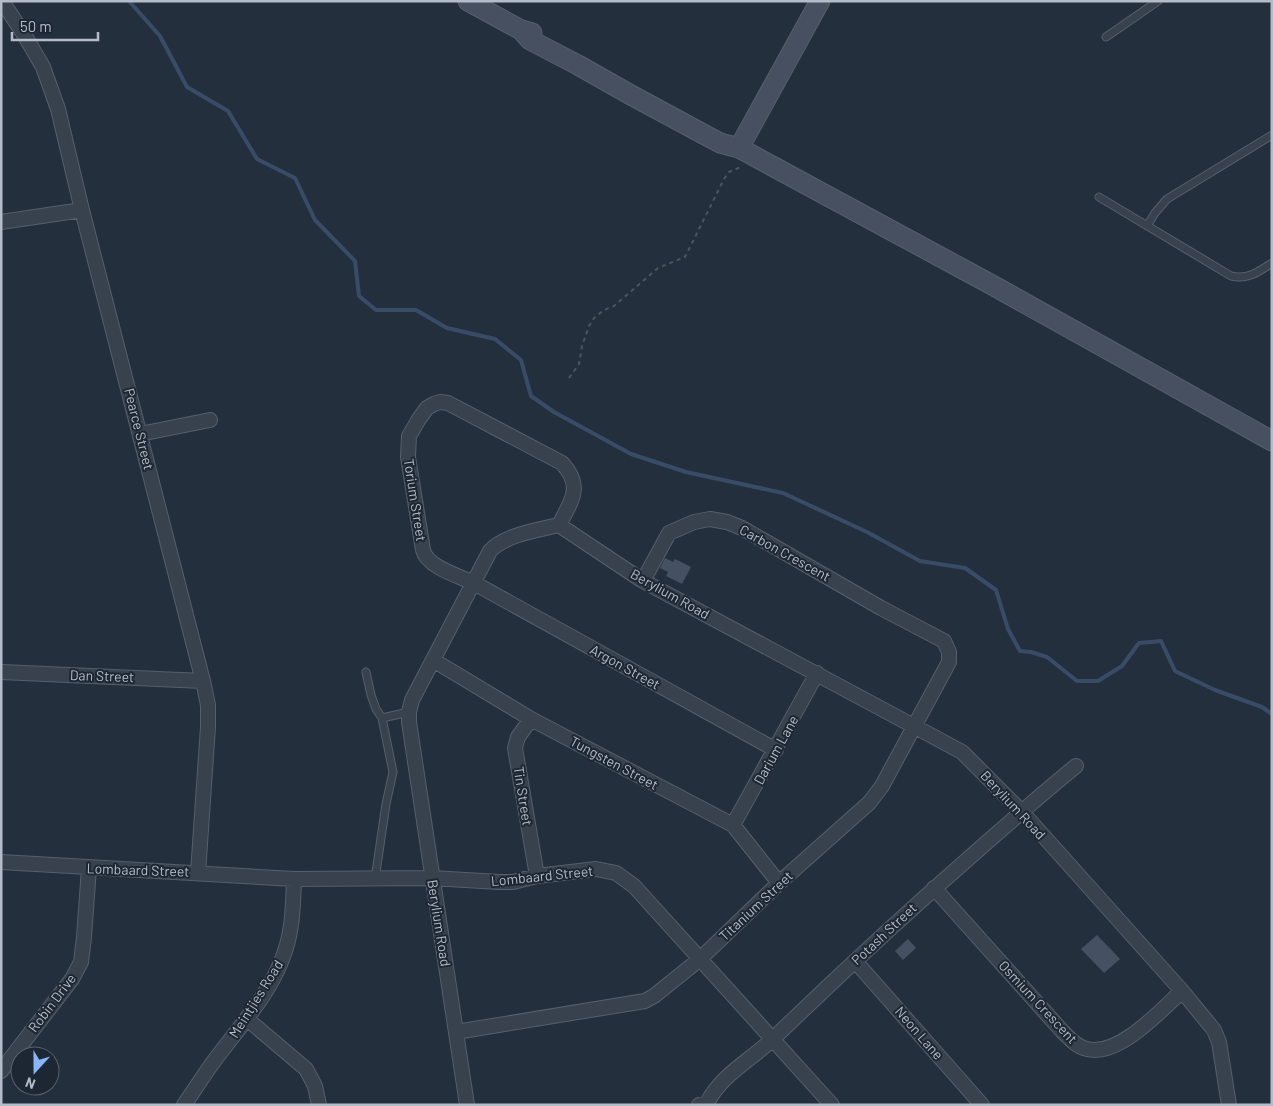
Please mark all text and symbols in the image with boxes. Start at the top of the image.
scale bar [12,10,99,42]
text: 50 m [20,17,52,35]
street label: Pearce Street [121,386,158,471]
street label: Torium Street [401,457,430,542]
street label: Carbon Crescent [737,521,834,585]
street label: Berylium Road [628,565,713,622]
street label: Argon Street [587,640,663,693]
street label: Dan Street [70,666,134,685]
street label: Darium Lane [750,712,801,787]
street label: Tungsten Street [567,732,661,793]
street label: Tin Street [510,765,537,827]
street label: Berylium Road [977,767,1050,843]
street label: Lombaard Street [86,859,190,880]
street label: Lombaard Street [490,862,594,889]
street label: Titanium Street [715,867,796,944]
street label: Berylium Road [424,878,455,968]
street label: Potash Street [847,899,920,968]
street label: Meintjies Road [225,957,286,1041]
street label: Osmium Crescent [996,957,1081,1047]
street label: Robin Drive [24,970,79,1035]
street label: Neon Lane [892,1003,947,1063]
north arrow [10,1046,60,1096]
text: N [23,1074,38,1093]

